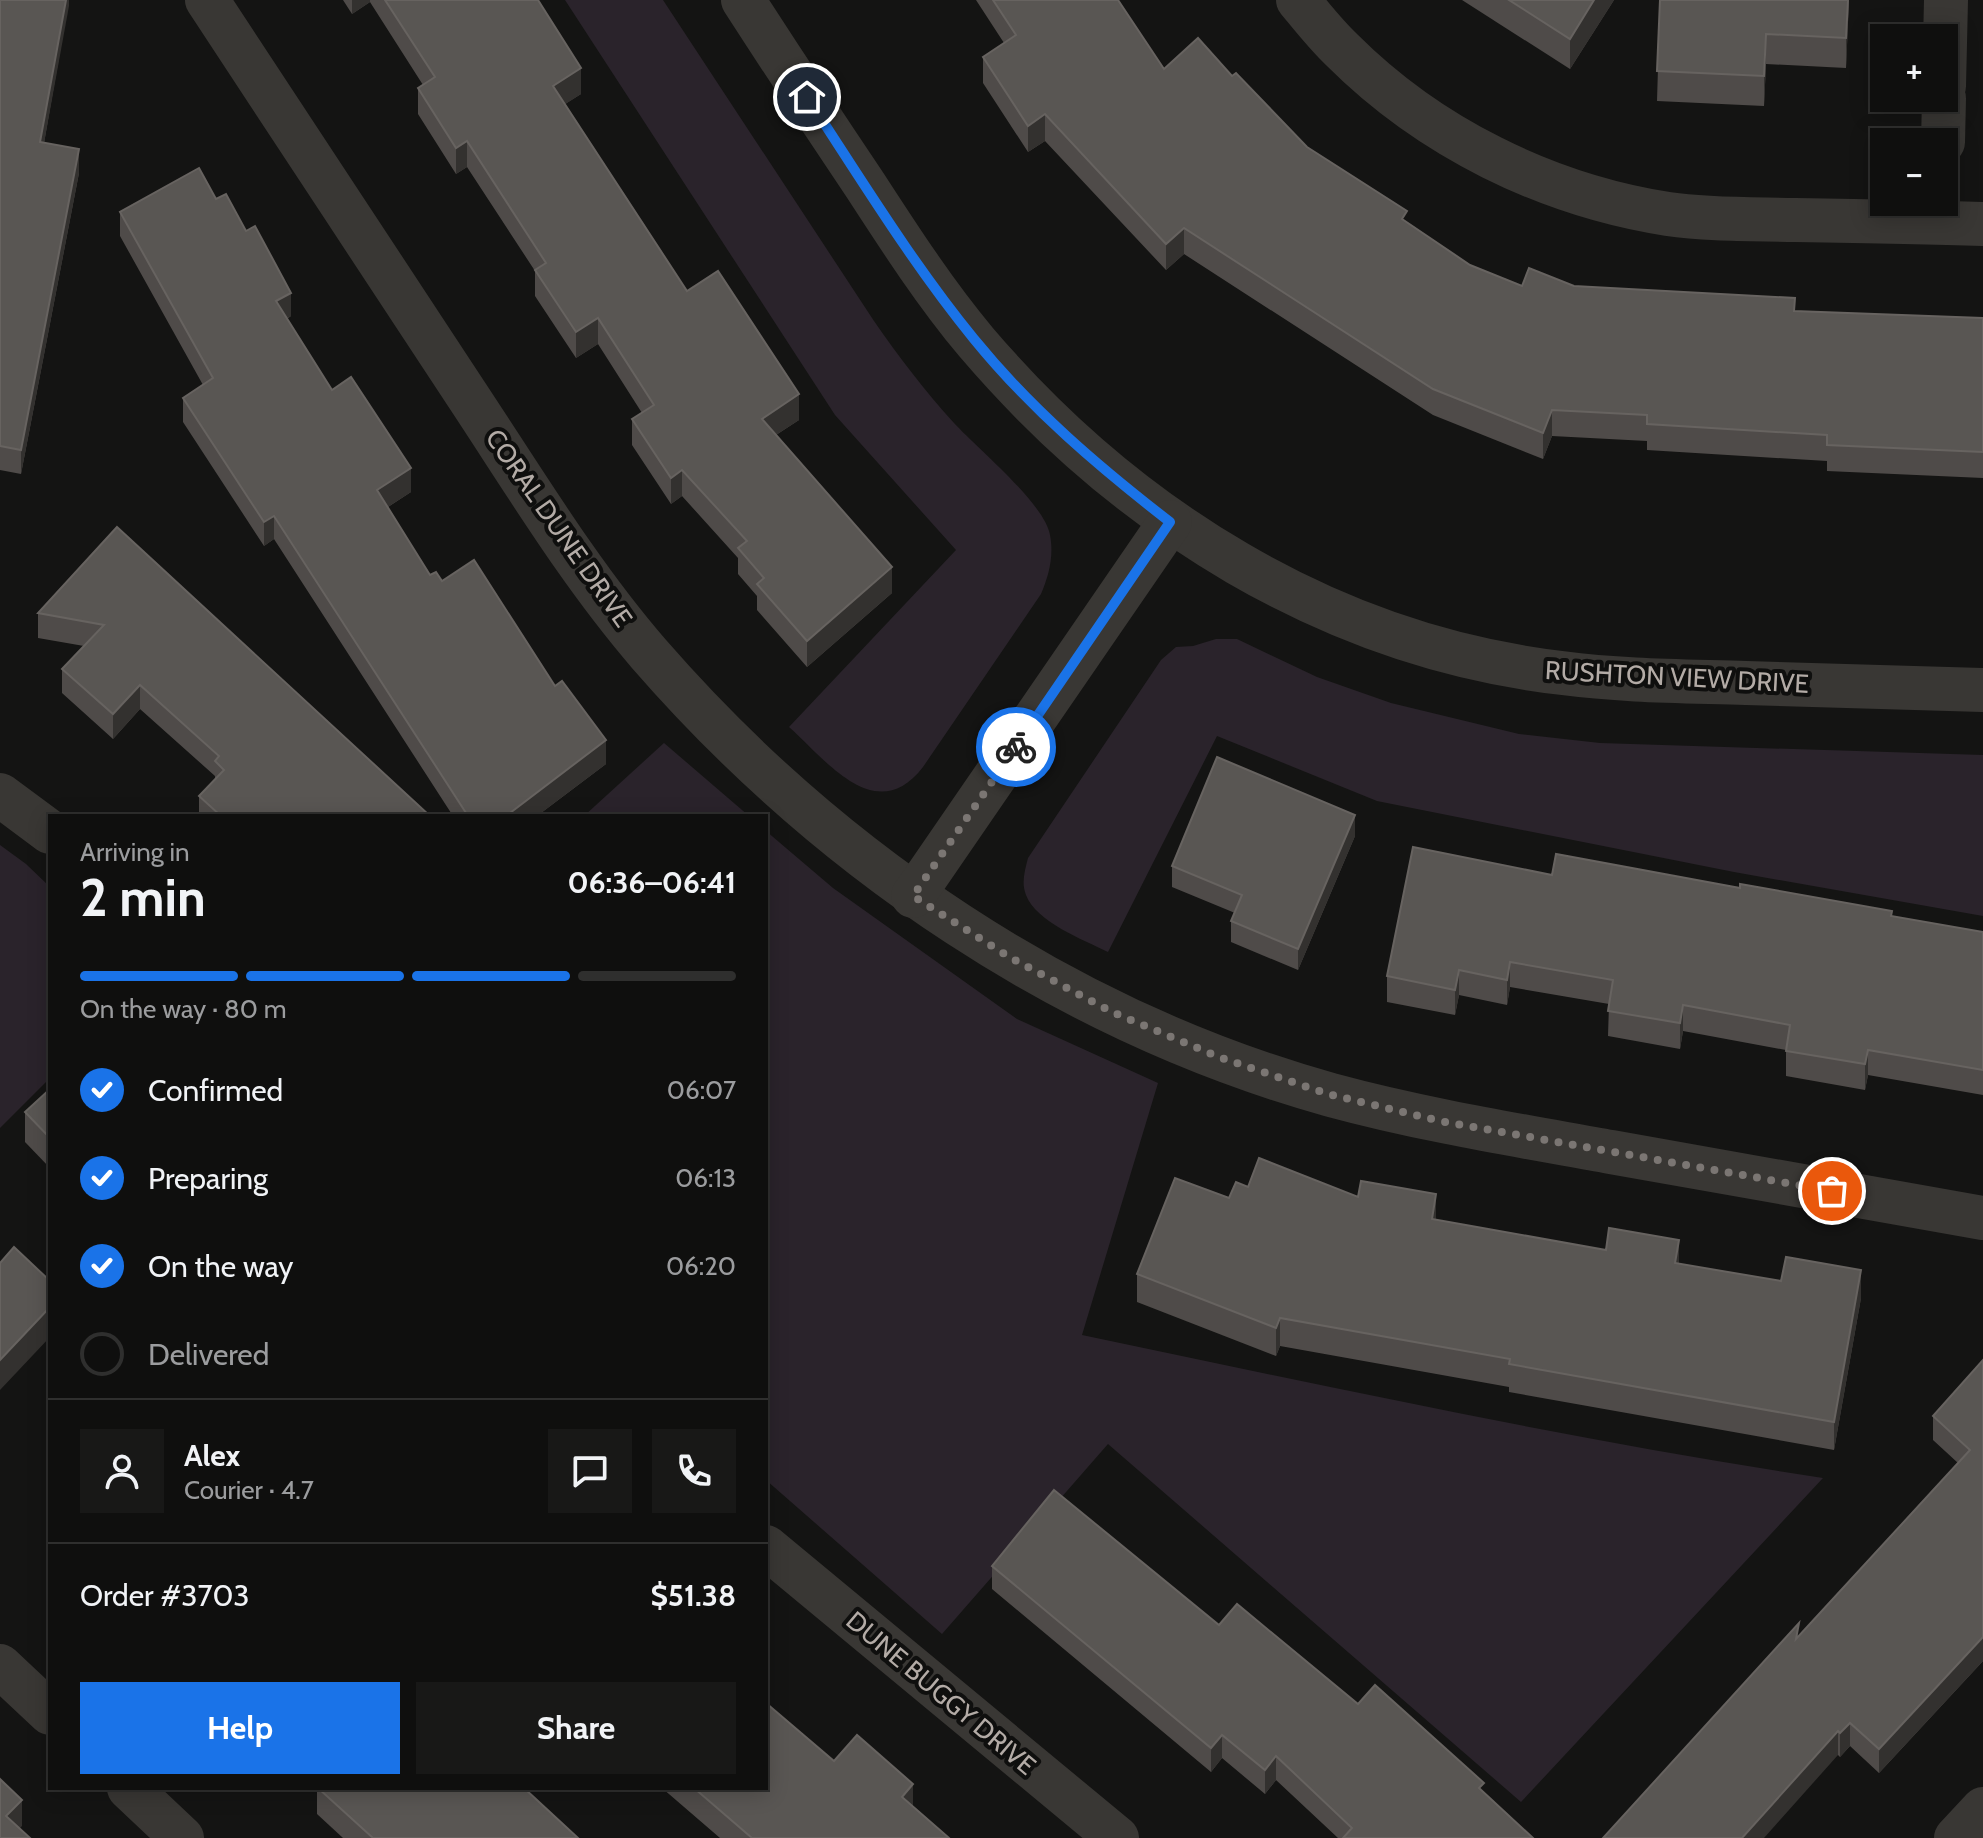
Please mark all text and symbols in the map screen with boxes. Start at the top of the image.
map controls [1870,24,1958,216]
button: + [1870,24,1958,112]
pin [773,63,841,131]
icon: home [785,75,829,119]
button: − [1870,128,1958,216]
street label: CORAL DUNE DRIVE [479,423,639,633]
street label: RUSHTON VIEW DRIVE [1544,654,1810,700]
courier [976,707,1056,787]
icon: bike [994,725,1038,769]
text: Arriving in [80,836,190,868]
text: 06:36–06:41 [568,864,736,901]
text: 2 min [80,866,206,929]
text: On the way · 80 m [80,993,287,1025]
icon: check [80,1068,124,1112]
text: Confirmed [148,1072,283,1109]
text: 06:07 [667,1074,736,1106]
icon: check [80,1156,124,1200]
pin [1798,1157,1866,1225]
text: Preparing [148,1160,268,1197]
text: 06:13 [675,1162,736,1194]
icon: bag [1810,1169,1854,1213]
icon: check [80,1244,124,1288]
text: On the way [148,1248,293,1285]
text: 06:20 [666,1250,736,1282]
text: Delivered [148,1336,269,1373]
button: person [80,1429,164,1513]
button: chat [548,1429,632,1513]
button: phone [652,1429,736,1513]
text: Alex [184,1437,240,1474]
text: Courier · 4.7 [184,1474,314,1506]
text: Order #3703 [80,1577,250,1614]
text: $51.38 [650,1577,736,1614]
street label: DUNE BUGGY DRIVE [840,1604,1042,1782]
button: Help [80,1682,400,1774]
button: Share [416,1682,736,1774]

